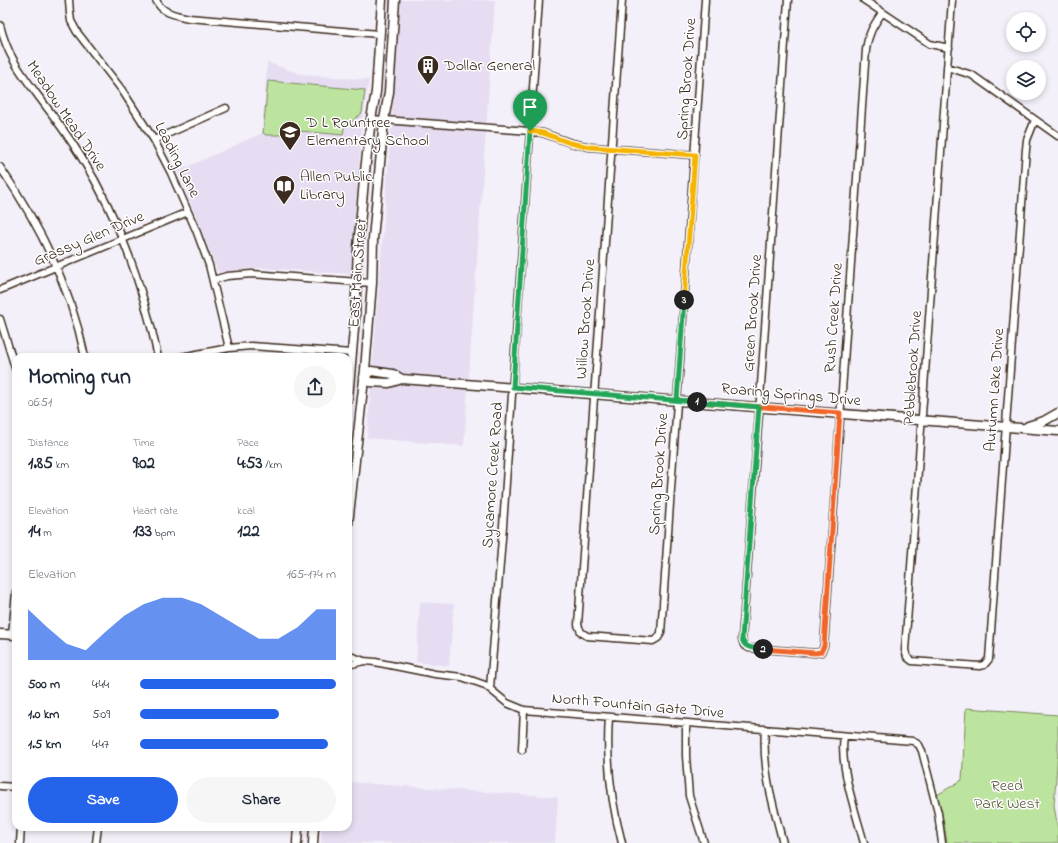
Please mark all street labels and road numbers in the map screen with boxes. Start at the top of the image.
street label: Spring Brook Drive [671,16,703,141]
street label: Meadow Mead Drive [20,56,113,177]
street label: Leading Lane [148,118,207,203]
street label: Grassy Glen Drive [30,205,149,273]
street label: East Main Street [342,217,374,328]
street label: Green Brook Drive [737,253,769,372]
street label: Willow Brook Drive [570,257,602,380]
street label: Rush Creek Drive [818,261,850,374]
street label: Pebblebrook Drive [897,309,929,426]
street label: Autumn Lake Drive [979,327,1011,453]
street label: Roaring Springs Drive [720,377,863,413]
street label: Sycamore Creek Road [476,401,510,549]
street label: Spring Brook Drive [643,411,675,536]
street label: North Fountain Gate Drive [551,687,726,726]

